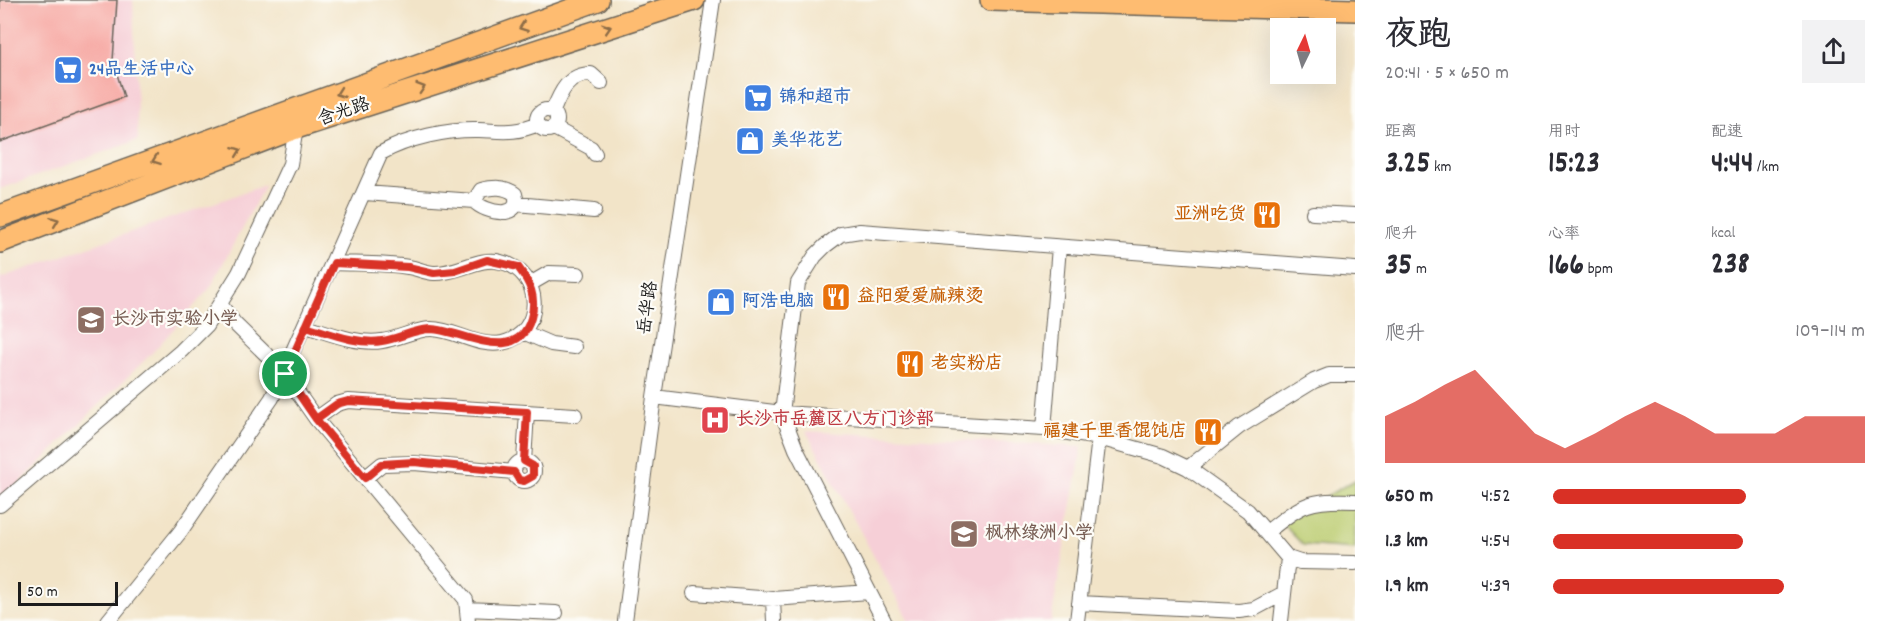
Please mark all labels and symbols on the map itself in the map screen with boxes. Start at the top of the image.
north arrow [1270,18,1336,84]
one-way arrow [518,20,529,32]
one-way arrow [601,23,612,35]
supermarket icon: 24品生活中心 [52,54,84,86]
place label: 24品生活中心 [89,58,194,83]
supermarket icon: 锦和超市 [742,82,774,114]
one-way arrow [415,83,426,95]
one-way arrow [335,86,345,99]
place label: 锦和超市 [779,86,851,111]
street label: 含光路 [314,93,374,133]
shop icon: 美华花艺 [734,125,766,157]
place label: 美华花艺 [771,129,843,154]
one-way arrow [230,146,241,158]
one-way arrow [151,152,162,165]
restaurant icon: 亚洲吃货 [1251,199,1283,231]
place label: 亚洲吃货 [1174,203,1246,228]
one-way arrow [48,216,59,228]
street label: 岳华路 [633,280,665,336]
restaurant icon: 益阳爱爱麻辣烫 [820,281,852,313]
place label: 益阳爱爱麻辣烫 [857,285,983,310]
shop icon: 阿浩电脑 [705,286,737,318]
place label: 阿浩电脑 [742,290,814,315]
school or university icon: 长沙市实验小学 [75,304,107,336]
place label: 长沙市实验小学 [112,308,238,333]
pin [259,348,310,399]
restaurant icon: 老实粉店 [894,348,926,380]
place label: 老实粉店 [931,352,1003,377]
hospital icon: 长沙市岳麓区八方门诊部 [699,404,731,436]
place label: 长沙市岳麓区八方门诊部 [736,408,934,433]
restaurant icon: 福建千里香馄饨店 [1192,416,1224,448]
place label: 福建千里香馄饨店 [1043,420,1187,445]
school or university icon: 枫林绿洲小学 [948,518,980,550]
place label: 枫林绿洲小学 [985,522,1093,547]
scale bar [18,579,118,606]

